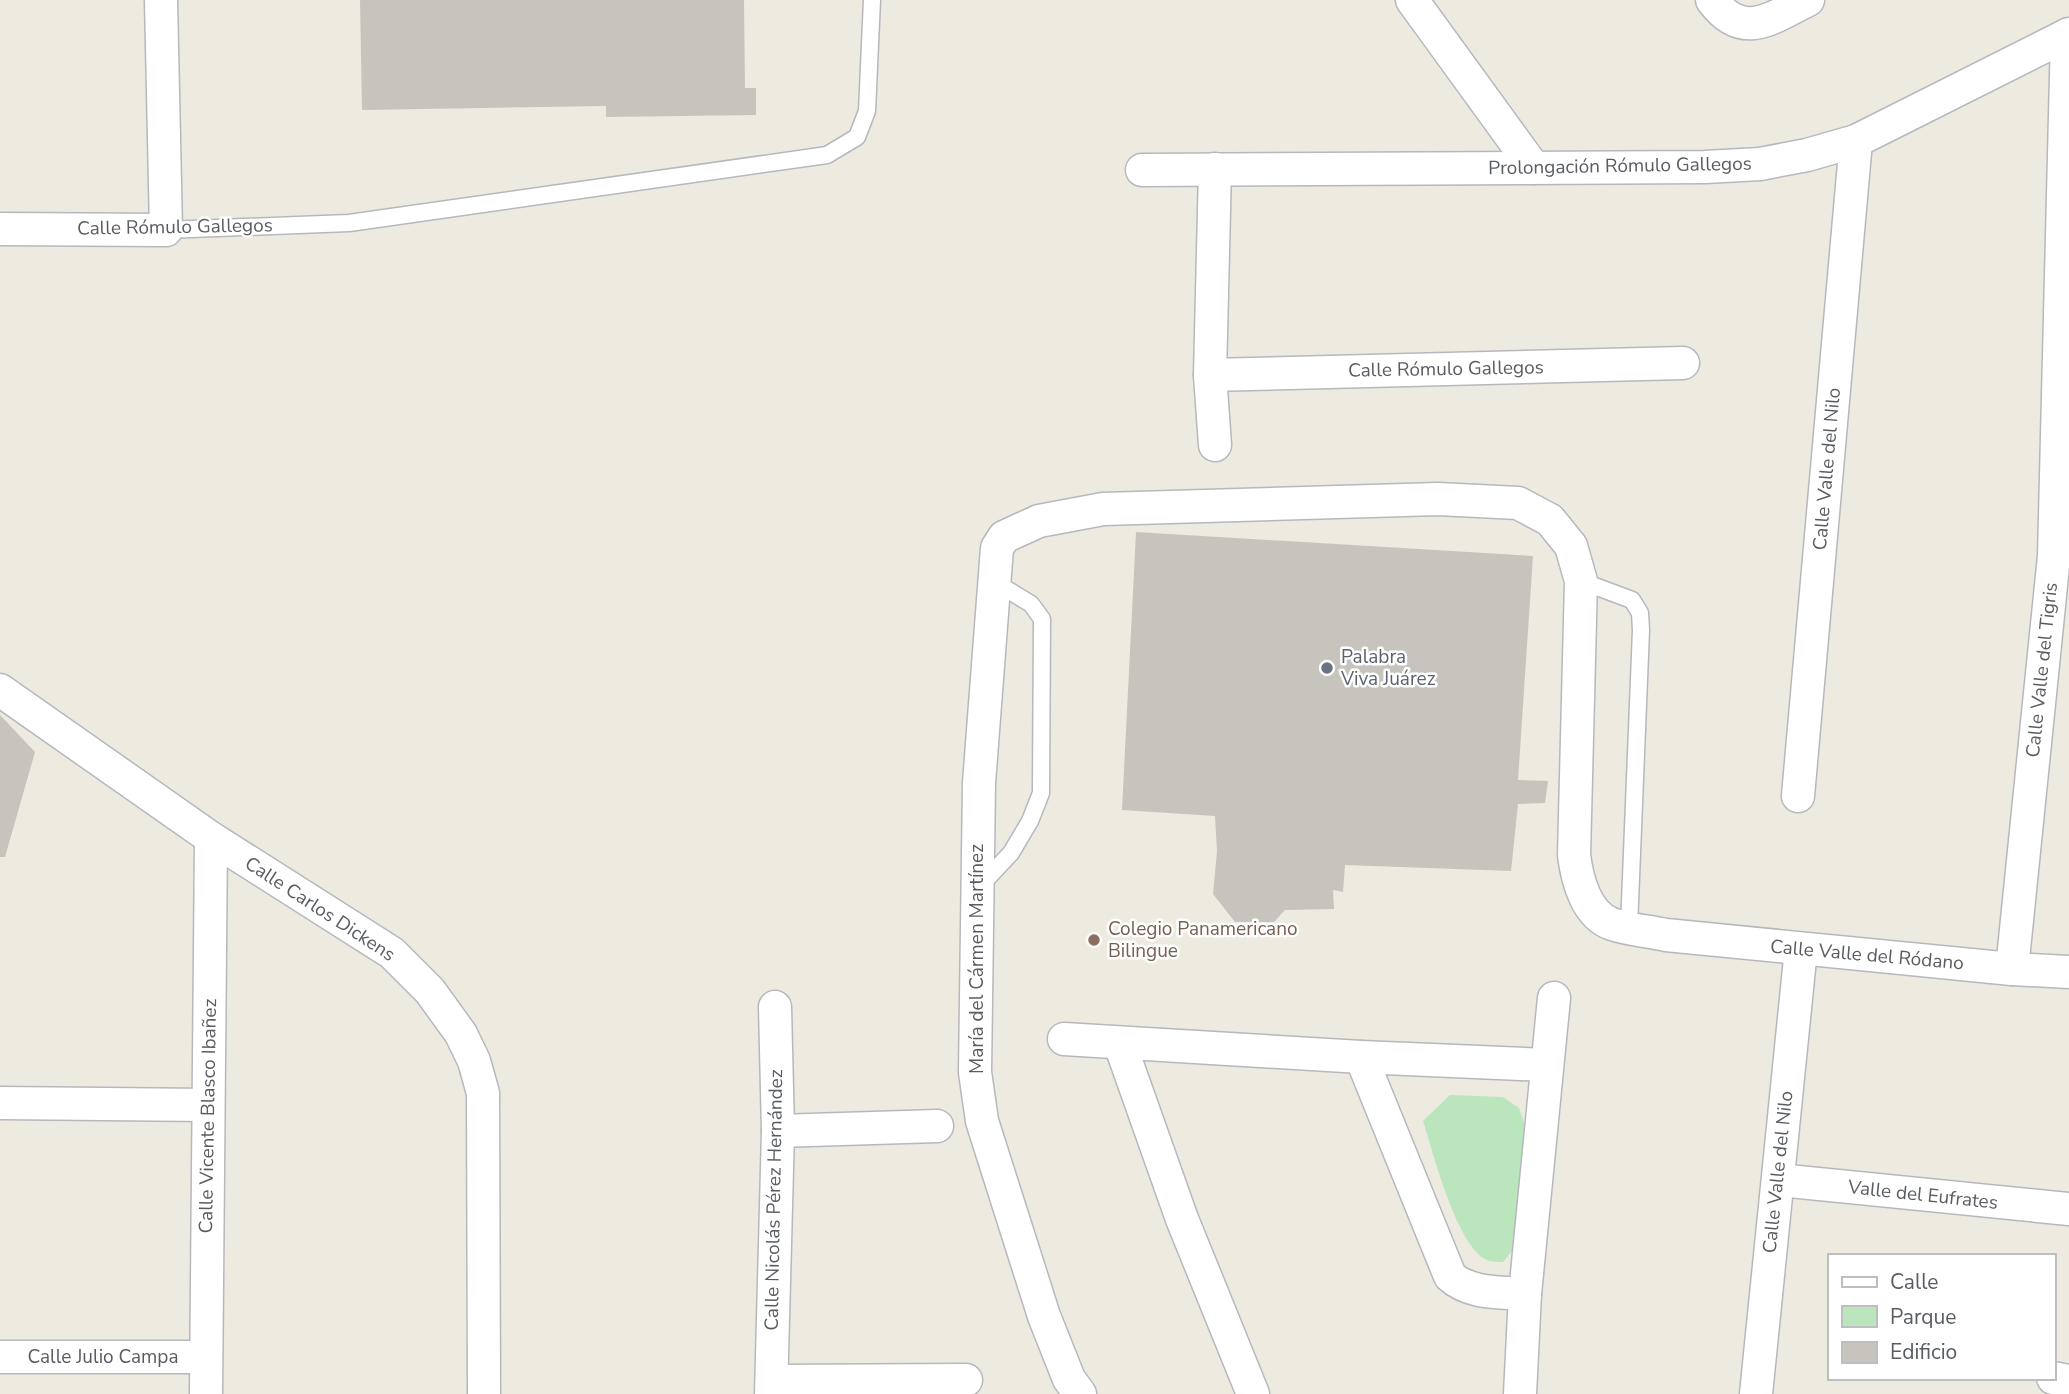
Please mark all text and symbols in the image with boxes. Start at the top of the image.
street label: Prolongación Rómulo Gallegos [1488,151,1752,181]
street label: Calle Rómulo Gallegos [77,212,273,242]
street label: Calle Rómulo Gallegos [1348,354,1544,384]
street label: Calle Valle del Nilo [1807,387,1847,551]
street label: Calle Valle del Tigris [2020,581,2064,759]
place label: Palabra Viva Juárez [1340,644,1436,692]
marker: Palabra Viva Juárez [1319,660,1335,676]
street label: María del Cármen Martínez [964,844,990,1074]
street label: Calle Carlos Dickens [240,851,400,967]
place label: Colegio Panamericano Bilingue [1108,916,1298,964]
marker: Colegio Panamericano Bilingue [1086,932,1102,948]
street label: Calle Valle del Ródano [1769,934,1965,976]
street label: Calle Vicente Blasco Ibañez [193,998,223,1234]
street label: Calle Nicolás Pérez Hernández [759,1069,789,1331]
street label: Calle Valle del Nilo [1757,1090,1799,1254]
street label: Valle del Eufrates [1846,1174,1999,1216]
legend [1828,1254,2055,1380]
text: Calle [1890,1268,1938,1296]
text: Parque [1890,1303,1957,1331]
text: Edificio [1890,1338,1957,1366]
street label: Calle Julio Campa [28,1344,178,1370]

